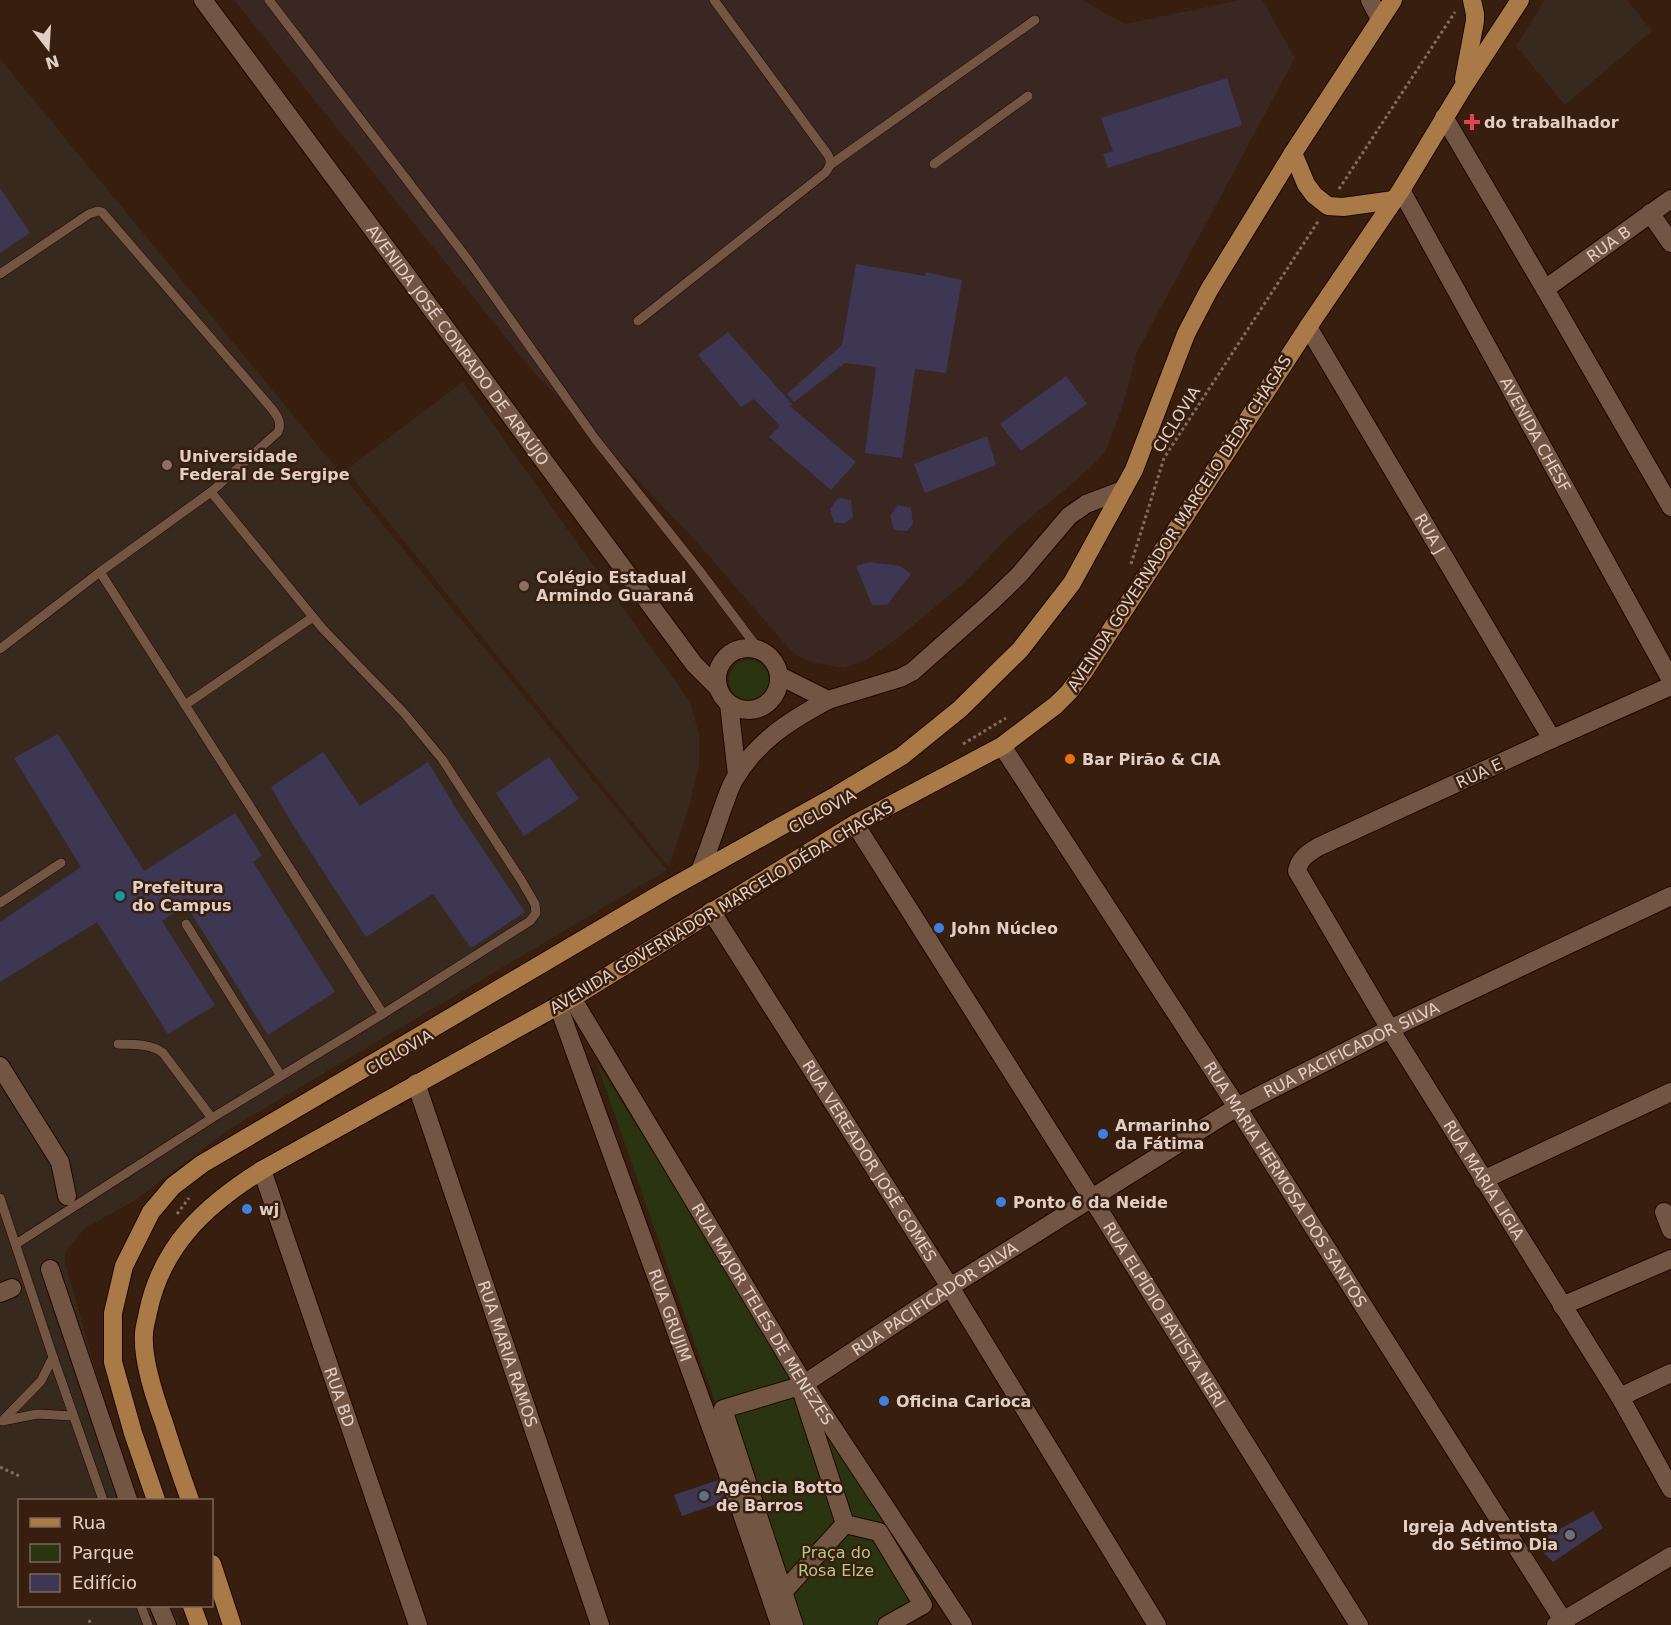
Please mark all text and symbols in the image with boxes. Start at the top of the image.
north arrow [18,18,78,78]
text: N [43,51,61,73]
place label: do trabalhador [1484,113,1619,132]
marker: do trabalhador [1465,115,1479,129]
street label: AVENIDA JOSÉ CONRADO DE ARAÚJO [362,221,553,469]
street label: RUA B [1583,222,1635,266]
street label: AVENIDA GOVERNADOR MARCELO DÉDA CHAGAS [1063,352,1295,695]
street label: AVENIDA CHESF [1496,374,1575,495]
street label: CICLOVIA [1149,383,1204,456]
place label: Universidade Federal de Sergipe [179,447,350,484]
marker: Universidade Federal de Sergipe [160,458,174,472]
street label: RUA J [1411,510,1449,557]
place label: Colégio Estadual Armindo Guaraná [536,568,694,605]
marker: Colégio Estadual Armindo Guaraná [517,579,531,593]
place label: Bar Pirão & CIA [1082,750,1221,769]
marker: Bar Pirão & CIA [1063,752,1077,766]
street label: RUA E [1453,754,1505,792]
street label: CICLOVIA [785,785,859,838]
street label: AVENIDA GOVERNADOR MARCELO DÉDA CHAGAS [546,797,896,1018]
place label: Prefeitura do Campus [132,878,232,915]
marker: Prefeitura do Campus [113,889,127,903]
place label: John Núcleo [950,919,1058,938]
marker: John Núcleo [932,921,946,935]
street label: RUA PACIFICADOR SILVA [1260,998,1442,1102]
street label: CICLOVIA [362,1026,436,1079]
street label: RUA VEREADOR JOSÉ GOMES [798,1057,940,1265]
street label: RUA MARIA HERMOSA DOS SANTOS [1200,1058,1371,1311]
place label: Armarinho da Fátima [1115,1116,1210,1153]
street label: RUA MARIA LIGIA [1439,1117,1528,1243]
marker: Armarinho da Fátima [1096,1127,1110,1141]
place label: Ponto 6 da Neide [1013,1193,1168,1212]
marker: Ponto 6 da Neide [994,1195,1008,1209]
place label: wj [259,1200,279,1219]
street label: RUA MAJOR TELES DE MENEZES [688,1200,837,1428]
marker: wj [240,1202,254,1216]
street label: RUA ELPÍDIO BATISTA NERI [1099,1219,1229,1411]
street label: RUA PACIFICADOR SILVA [848,1238,1021,1360]
street label: RUA GRUJIM [644,1266,695,1364]
street label: RUA MARIA RAMOS [474,1278,541,1430]
street label: RUA BD [320,1365,358,1430]
place label: Oficina Carioca [896,1392,1031,1411]
marker: Oficina Carioca [877,1394,891,1408]
place label: Agência Botto de Barros [716,1478,843,1515]
marker: Agência Botto de Barros [697,1489,711,1503]
legend [18,1499,213,1607]
text: Rua [72,1512,106,1533]
place label: Igreja Adventista do Sétimo Dia [1402,1517,1558,1554]
marker: Igreja Adventista do Sétimo Dia [1563,1528,1577,1542]
text: Parque [72,1542,134,1563]
park label: Praça do Rosa Elze [798,1543,874,1580]
text: Edifício [72,1572,137,1593]

